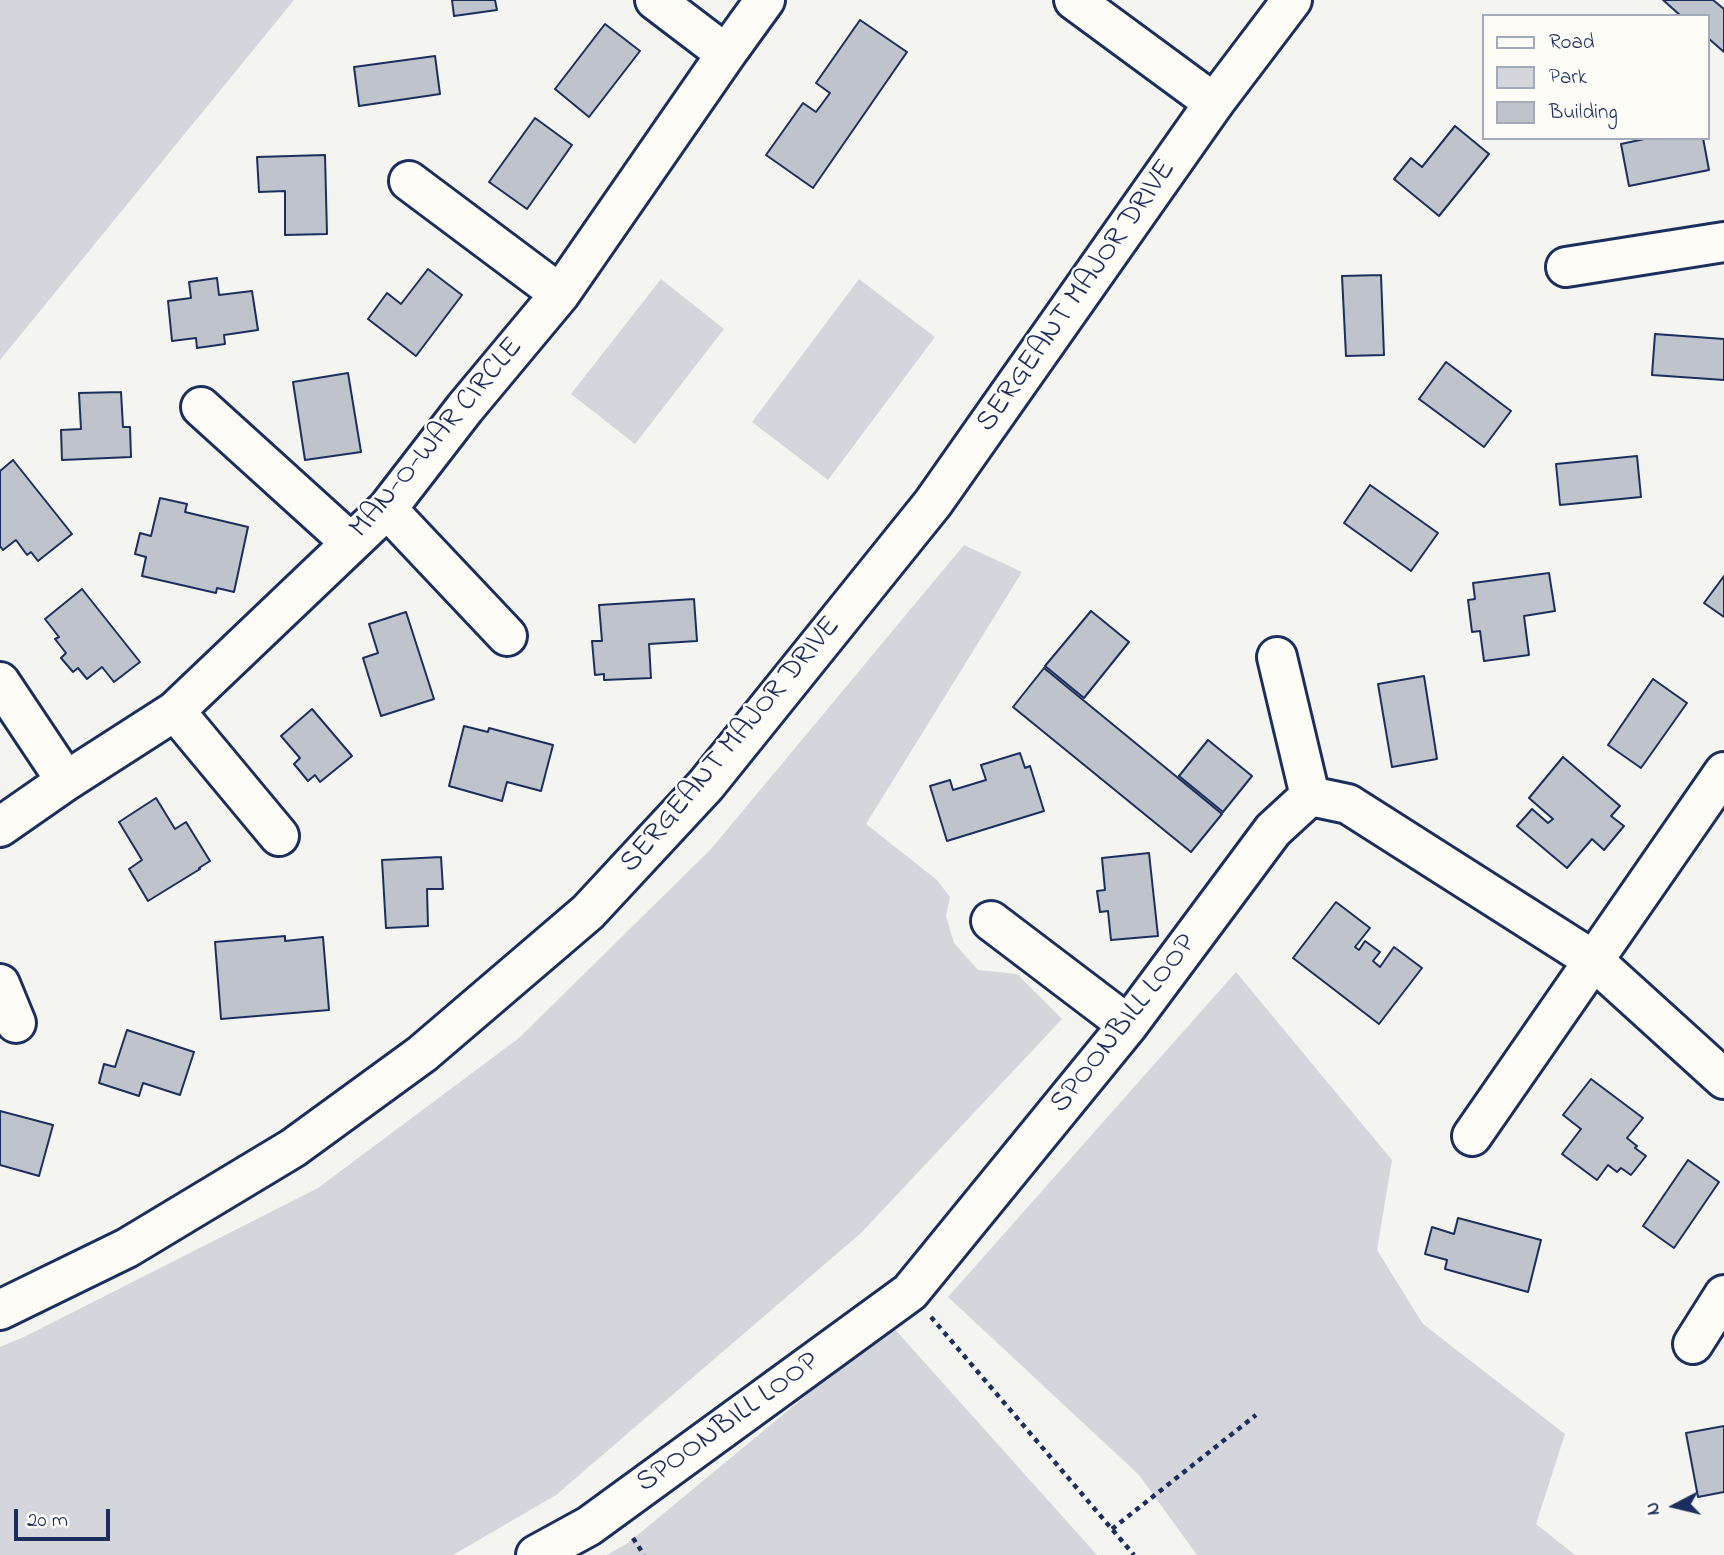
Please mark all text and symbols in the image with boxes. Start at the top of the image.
legend [1482,14,1710,140]
text: Road [1549,28,1595,58]
text: Park [1549,63,1587,93]
text: Building [1549,98,1618,128]
street label: SERGEANT MAJOR DRIVE [970,154,1186,440]
street label: MAN-O-WAR CIRCLE [343,331,533,547]
street label: SERGEANT MAJOR DRIVE [614,610,850,882]
street label: SPOONBILL LOOP [1044,928,1206,1122]
street label: SPOONBILL LOOP [630,1346,828,1502]
north arrow [1640,1471,1710,1541]
scale bar [18,1496,114,1540]
text: N [1639,1501,1668,1517]
text: 20 m [27,1506,68,1536]

